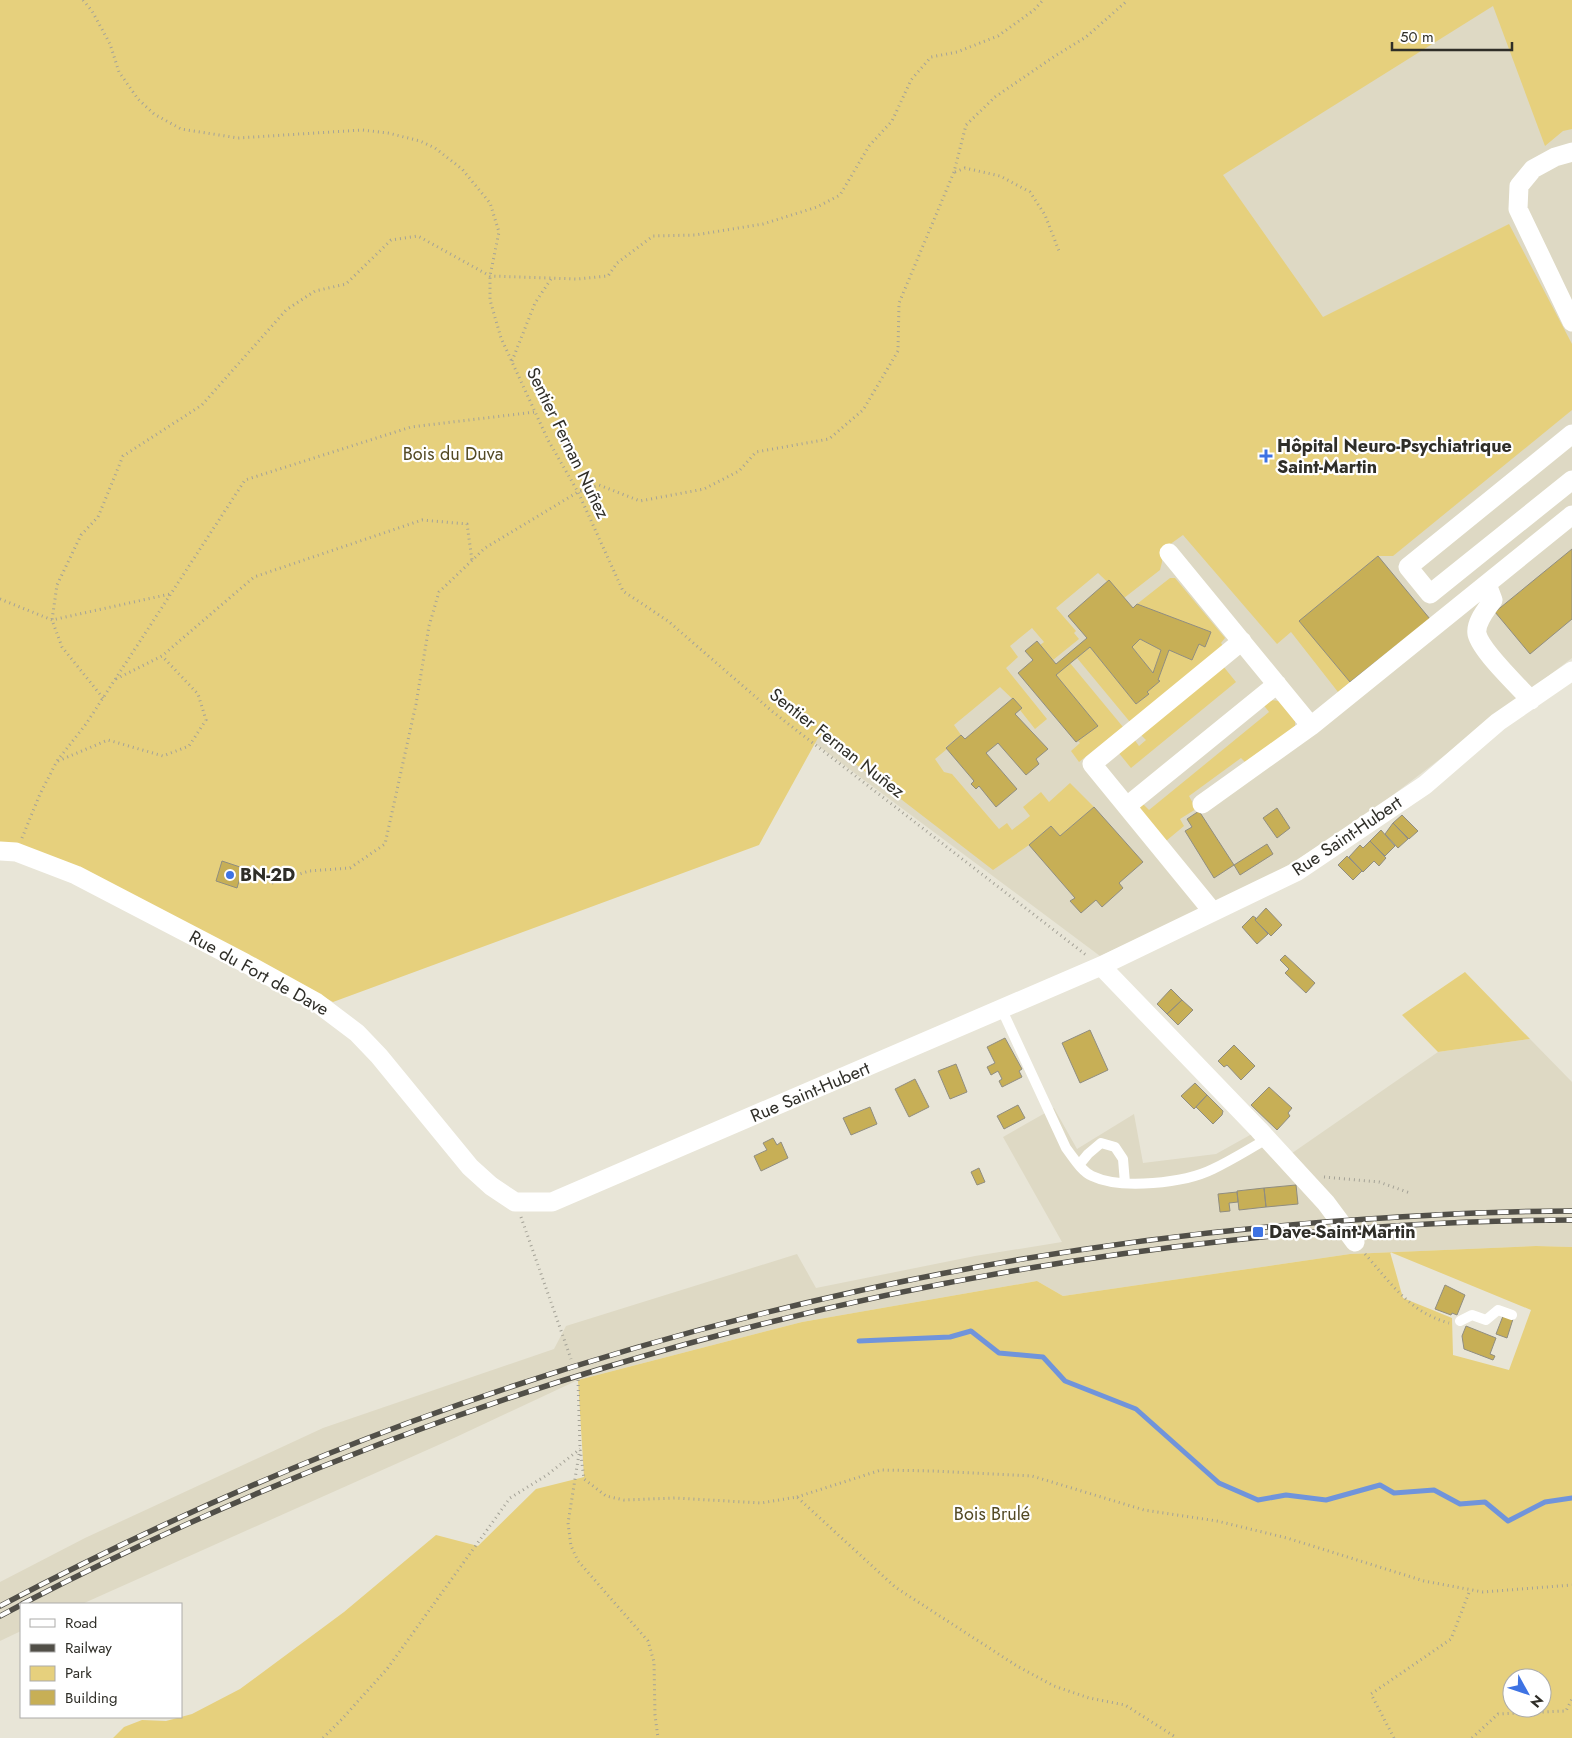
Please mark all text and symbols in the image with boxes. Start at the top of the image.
scale bar [1392,20,1512,52]
text: 50 m [1400,26,1434,48]
street label: Sentier Fernan Nuñez [520,363,616,524]
place label: Hôpital Neuro-Psychiatrique Saint-Martin [1277,433,1512,480]
park label: Bois du Duva [403,441,503,467]
marker: Hôpital Neuro-Psychiatrique Saint-Martin [1259,449,1273,463]
street label: Sentier Fernan Nuñez [764,682,911,805]
street label: Rue Saint-Hubert [1287,789,1408,882]
place label: BN-2D [240,862,295,888]
marker: BN-2D [224,869,236,881]
street label: Rue du Fort de Dave [184,924,334,1022]
street label: Rue Saint-Hubert [746,1055,874,1129]
place label: Dave-Saint-Martin [1269,1219,1416,1245]
marker: Dave-Saint-Martin [1251,1225,1265,1239]
park label: Bois Brulé [954,1501,1030,1527]
legend [20,1603,182,1718]
text: Road [65,1612,97,1634]
text: Railway [65,1637,112,1659]
text: Park [65,1662,92,1684]
north arrow [1502,1668,1552,1718]
text: Building [65,1687,117,1709]
text: N [1526,1691,1548,1712]

